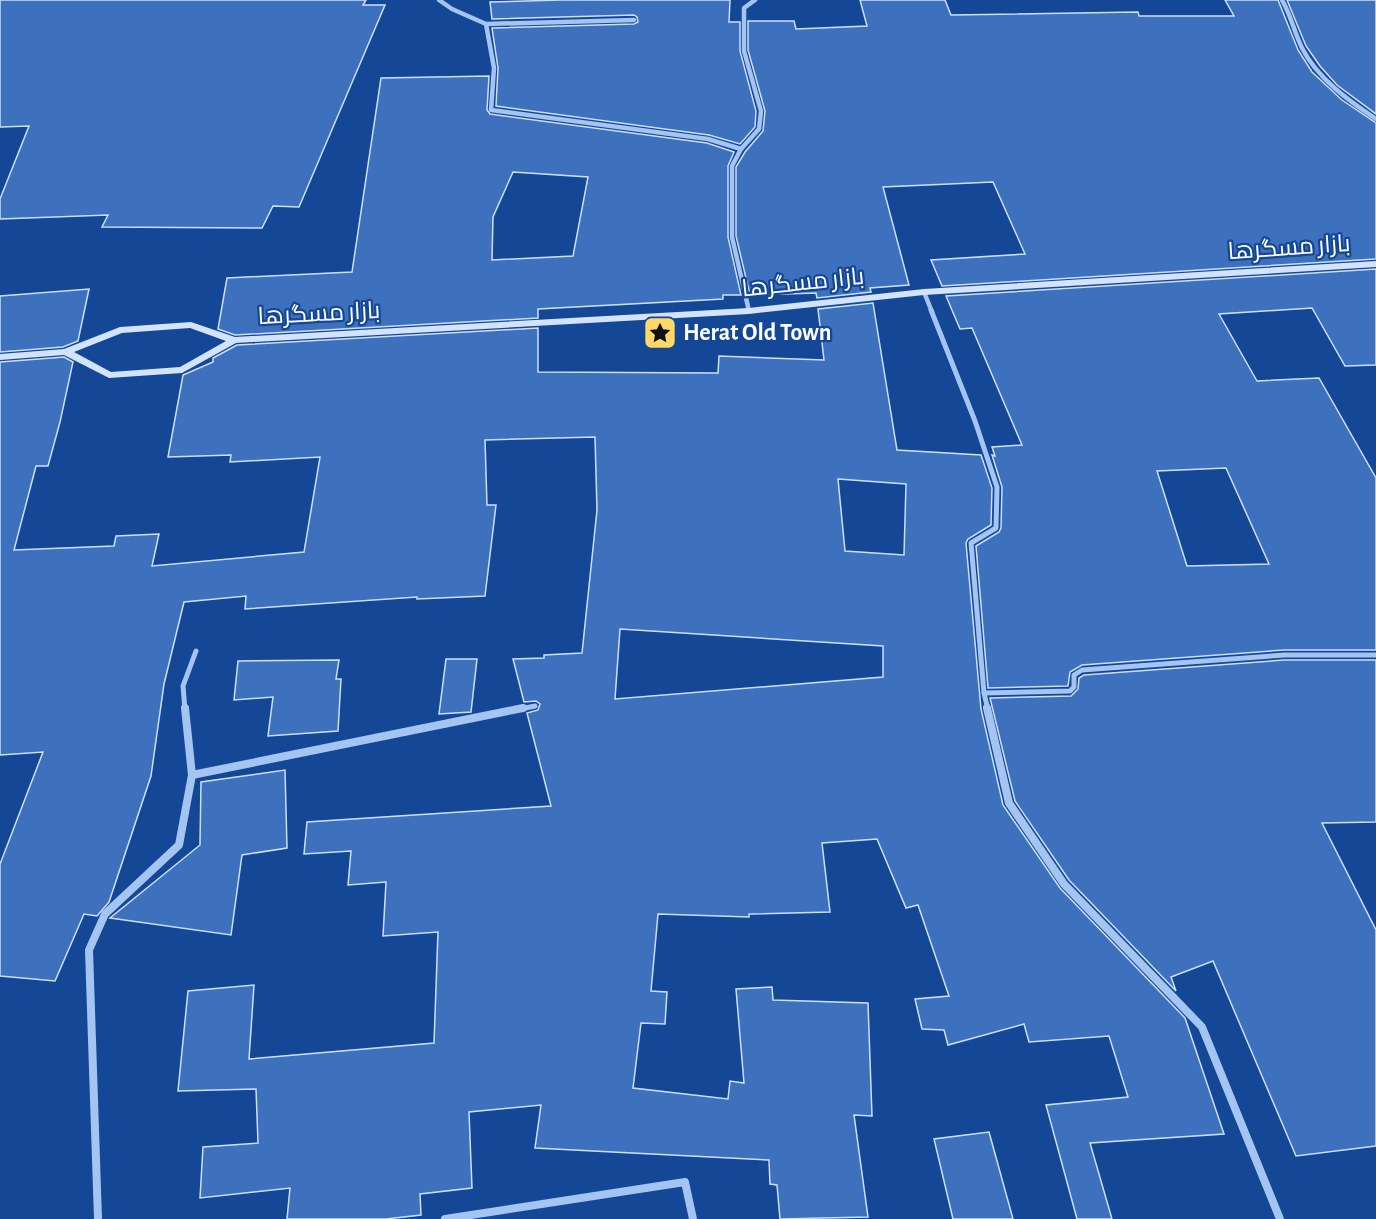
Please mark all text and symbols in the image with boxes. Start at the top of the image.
street label: بازار مسگرها [1227,232,1351,264]
street label: بازار مسگرها [741,265,865,301]
street label: بازار مسگرها [257,299,381,329]
place icon: Herat Old Town [642,315,678,351]
place label: Herat Old Town [683,321,832,345]

